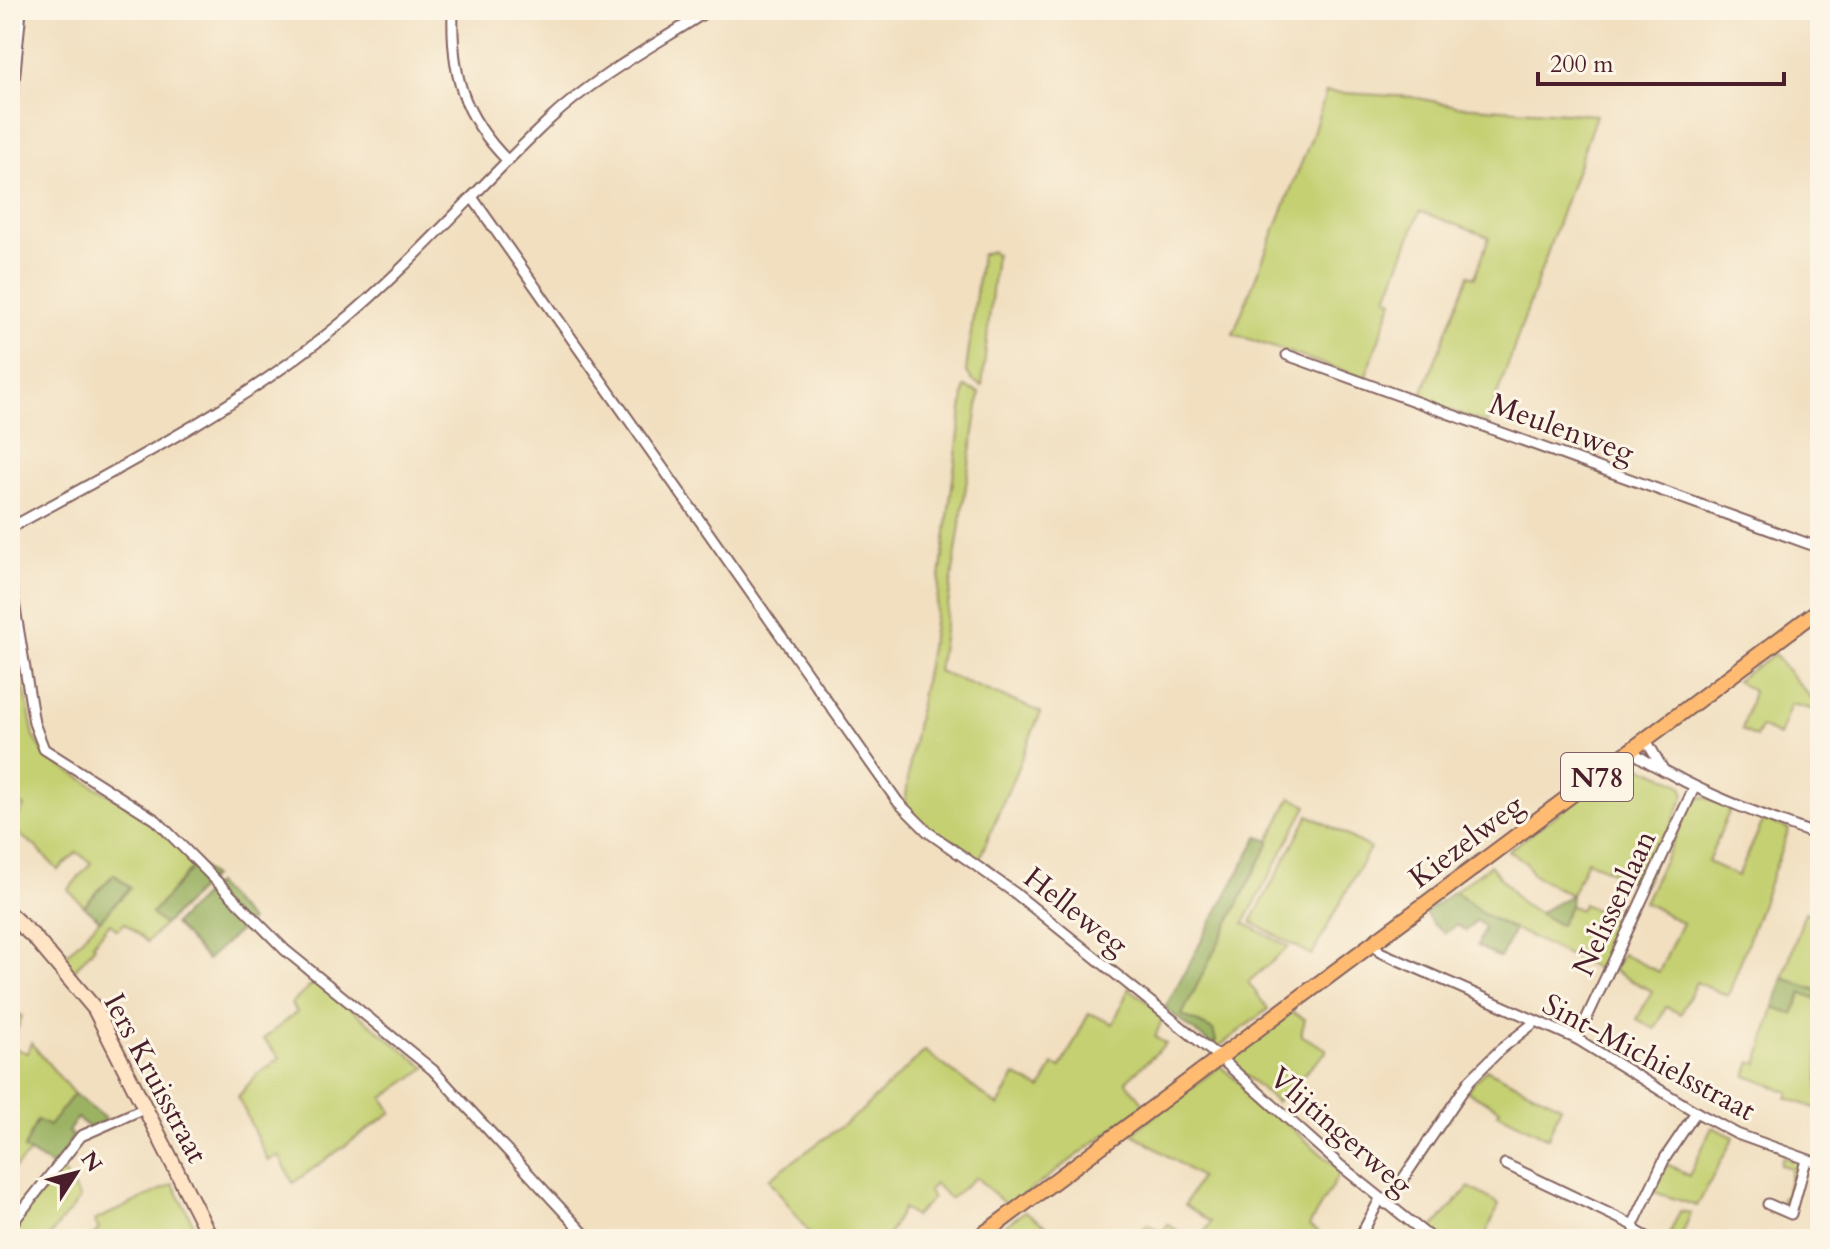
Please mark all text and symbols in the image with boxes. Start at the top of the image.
scale bar [1538,36,1784,86]
text: 200 m [1550,48,1614,81]
street label: Meulenweg [1484,383,1640,474]
road number: N78 [1561,753,1633,801]
street label: Kiezelweg [1401,785,1532,898]
street label: Nelissenlaan [1563,824,1666,983]
street label: Helleweg [1015,858,1137,965]
street label: Sint-Michielsstraat [1535,984,1763,1131]
street label: Iers Kruisstraat [94,986,218,1171]
street label: Vlijtingerweg [1260,1058,1421,1205]
north arrow [36,1133,116,1213]
text: N [74,1145,109,1178]

